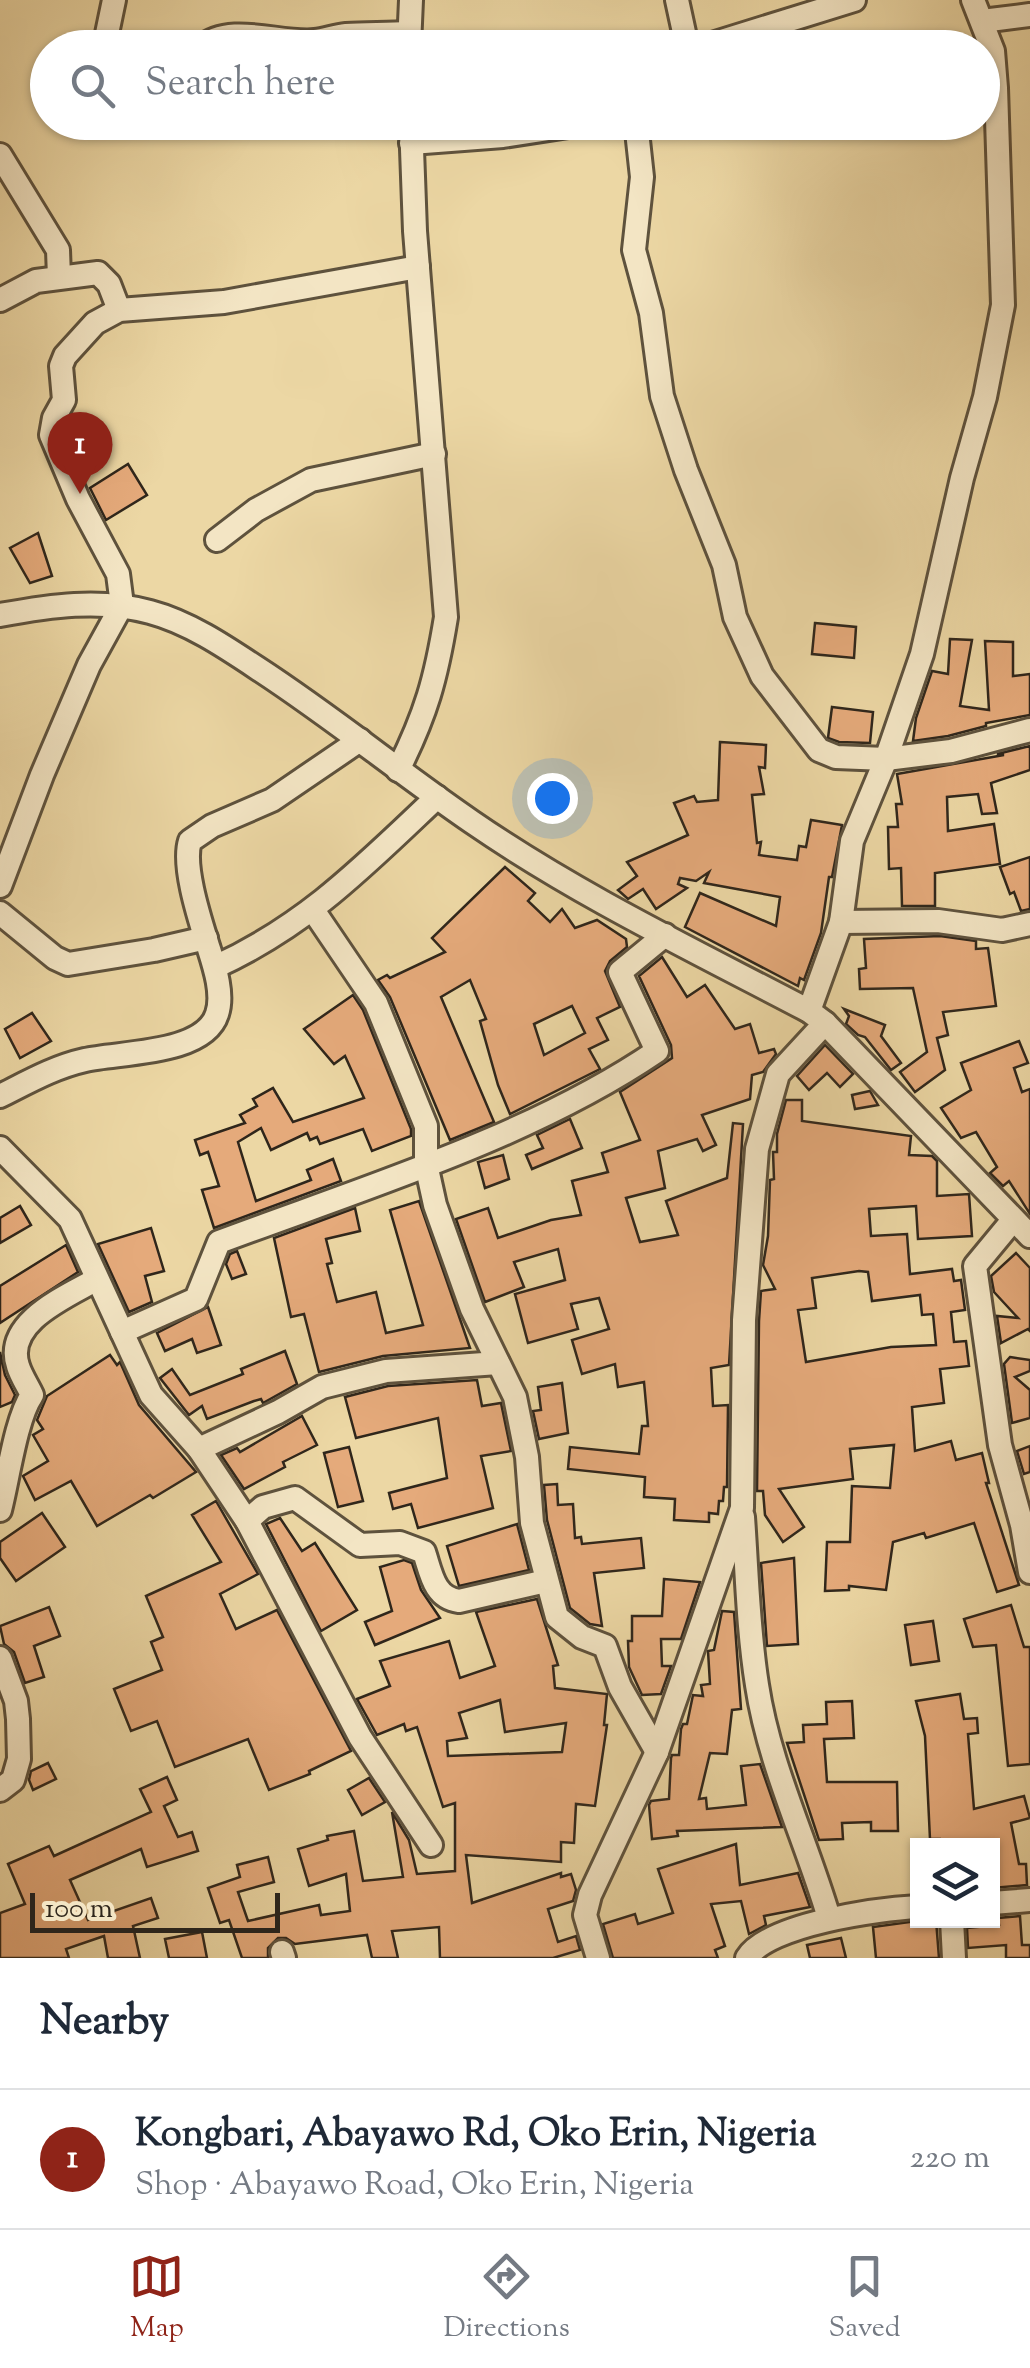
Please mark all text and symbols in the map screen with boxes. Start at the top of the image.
search box [30,30,1000,140]
icon: search [65,58,120,113]
text: Search here [145,58,336,112]
pin: 1 [48,412,112,494]
your location [527,773,578,824]
map controls [910,1838,1000,1928]
button: layers [910,1838,1000,1928]
scale bar [30,1888,280,1932]
text: 100 m [45,1890,113,1930]
text: Nearby [40,1993,169,2053]
text: Kongbari, Abayawo Rd, Oko Erin, Nigeria [135,2109,817,2163]
text: 1 [67,2136,78,2182]
text: 220 m [910,2136,990,2182]
text: Shop · Abayawo Road, Oko Erin, Nigeria [135,2163,694,2209]
tab: Map [129,2249,184,2349]
tab: Directions [443,2249,570,2349]
tab: Saved [829,2249,901,2349]

